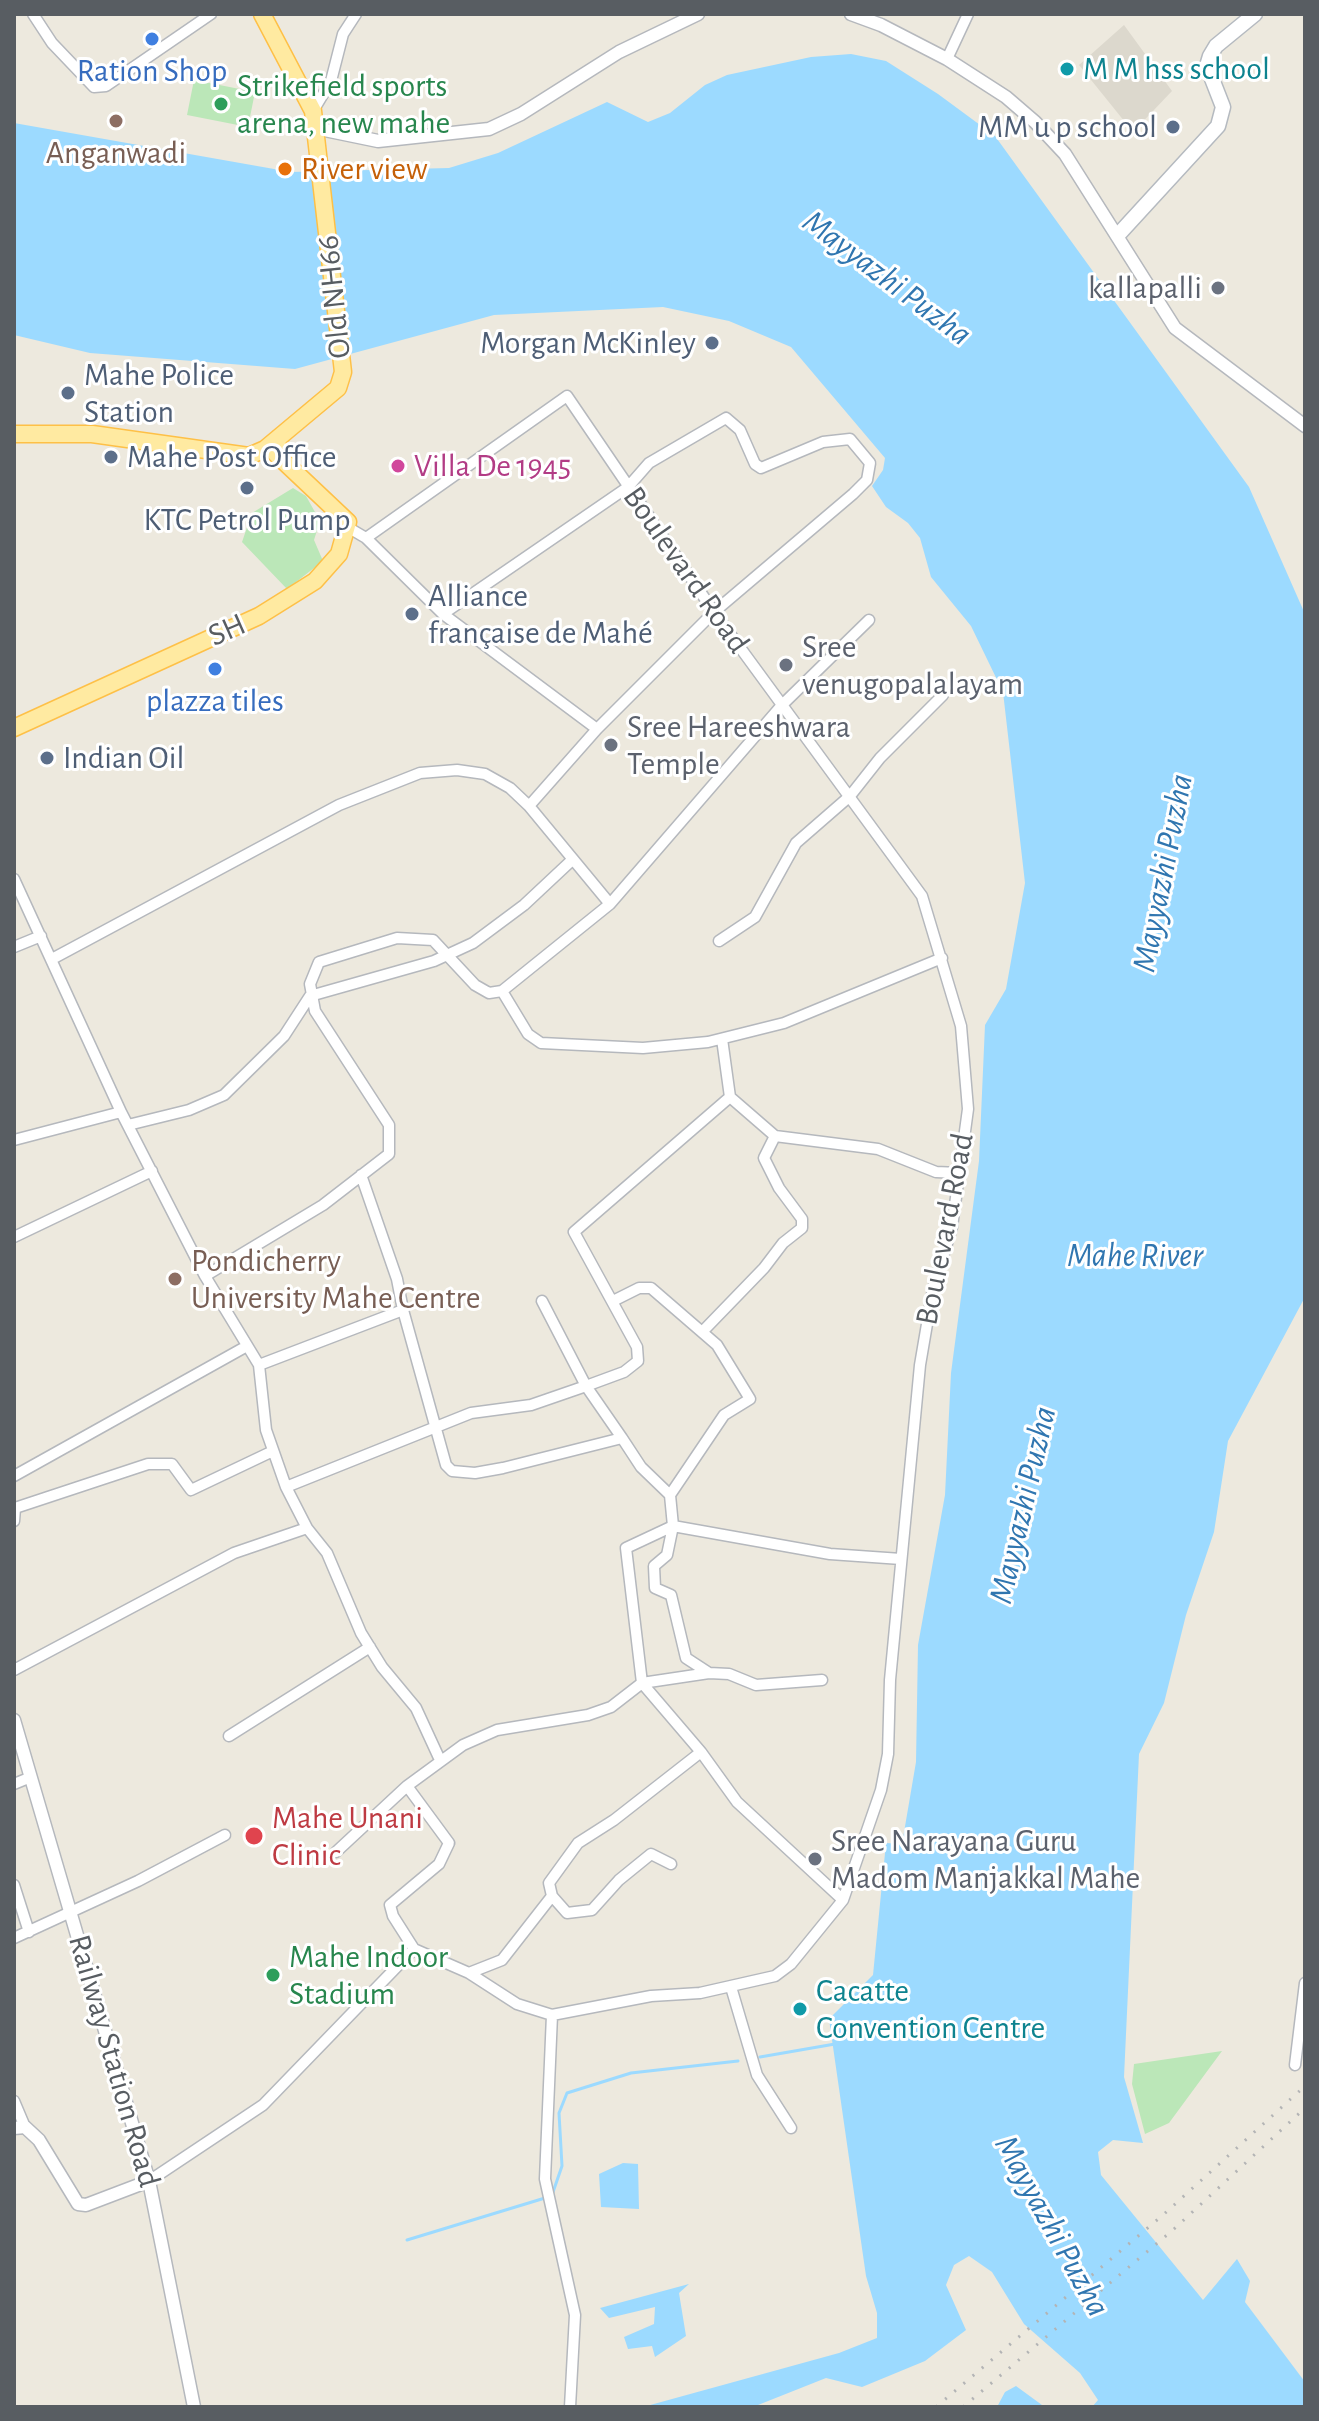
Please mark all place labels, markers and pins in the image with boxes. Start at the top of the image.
marker: Ration Shop [143,30,161,48]
place label: M M hss school [1083,50,1270,88]
place label: Ration Shop [77,52,227,90]
marker: M M hss school [1058,60,1076,78]
place label: Strikefield sports arena, new mahe [237,67,450,142]
marker: Strikefield sports arena, new mahe [212,95,230,113]
place label: MM u p school [978,108,1157,146]
marker: Anganwadi [107,112,125,130]
marker: MM u p school [1164,118,1182,136]
place label: Anganwadi [46,134,186,172]
place label: River view [301,150,428,188]
marker: River view [276,160,294,178]
place label: kallapalli [1088,269,1202,307]
marker: kallapalli [1209,279,1227,297]
place label: Morgan McKinley [480,324,696,362]
marker: Morgan McKinley [703,334,721,352]
place label: Mahe Police Station [84,356,234,431]
marker: Mahe Police Station [59,384,77,402]
place label: Mahe Post Office [127,438,337,476]
place label: Villa De 1945 [414,447,571,485]
marker: Mahe Post Office [102,448,120,466]
marker: Villa De 1945 [389,457,407,475]
marker: KTC Petrol Pump [238,479,256,497]
place label: KTC Petrol Pump [144,501,350,539]
place label: Alliance française de Mahé [428,577,653,652]
marker: Alliance française de Mahé [403,605,421,623]
place label: Sree venugopalalayam [802,628,1023,703]
marker: Sree venugopalalayam [777,656,795,674]
marker: plazza tiles [206,660,224,678]
place label: plazza tiles [146,682,284,720]
place label: Sree Hareeshwara Temple [627,708,851,783]
marker: Sree Hareeshwara Temple [602,736,620,754]
place label: Indian Oil [63,739,184,777]
marker: Indian Oil [38,749,56,767]
place label: Pondicherry University Mahe Centre [191,1242,480,1317]
marker: Pondicherry University Mahe Centre [166,1270,184,1288]
place label: Mahe Unani Clinic [272,1799,423,1874]
place label: Sree Narayana Guru Madom Manjakkal Mahe [831,1822,1140,1897]
marker: Mahe Unani Clinic [243,1825,265,1847]
marker: Sree Narayana Guru Madom Manjakkal Mahe [806,1850,824,1868]
place label: Mahe Indoor Stadium [289,1938,448,2013]
marker: Mahe Indoor Stadium [264,1966,282,1984]
place label: Cacatte Convention Centre [816,1972,1045,2047]
marker: Cacatte Convention Centre [791,2000,809,2018]

